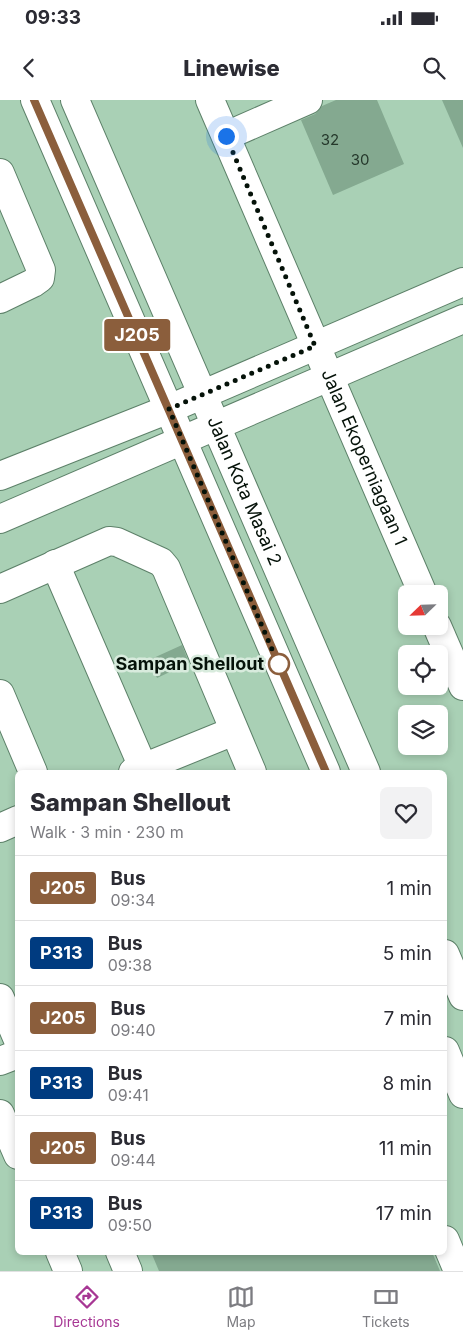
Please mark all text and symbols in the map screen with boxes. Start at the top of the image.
text: 09:33 [25,6,81,29]
icon: back [15,54,43,82]
icon: search [420,54,448,82]
text: Linewise [183,55,280,81]
your location [214,124,239,149]
house number: 32 [321,130,339,149]
house number: 30 [351,150,369,169]
line badge: J205 [102,319,172,351]
text: J205 [114,324,160,345]
street label: Jalan Ekoperniagaan 1 [317,366,412,548]
street label: Jalan Kota Masai 2 [203,413,286,568]
north arrow [398,585,448,635]
map controls [398,585,448,755]
button: locate [398,645,448,695]
place label: Sampan Shellout [116,653,264,674]
marker: Sampan Shellout [268,653,290,675]
button: layers [398,705,448,755]
button: heart [380,787,432,839]
text: Sampan Shellout [30,788,231,817]
text: Walk · 3 min · 230 m [30,822,184,842]
text: Bus [111,867,146,890]
text: J205 [40,877,86,898]
text: 1 min [386,877,432,900]
text: 09:34 [111,890,155,910]
text: Bus [108,932,143,955]
text: P313 [40,942,83,963]
text: 5 min [383,942,432,965]
text: 09:38 [108,955,152,975]
text: Bus [111,997,146,1020]
text: J205 [40,1007,86,1028]
text: 7 min [383,1007,432,1030]
text: 09:40 [111,1020,156,1040]
text: Bus [108,1062,143,1085]
text: P313 [40,1072,83,1093]
text: 8 min [382,1072,432,1095]
text: 09:41 [108,1085,149,1105]
text: Bus [111,1127,146,1150]
text: J205 [40,1137,86,1158]
text: 11 min [379,1137,432,1160]
text: 09:44 [111,1150,156,1170]
text: Bus [108,1192,143,1215]
text: P313 [40,1202,83,1223]
text: 17 min [376,1202,432,1225]
text: 09:50 [108,1215,152,1235]
tab: Directions [53,1283,120,1330]
tab: Map [226,1283,255,1330]
tab: Tickets [362,1283,410,1330]

